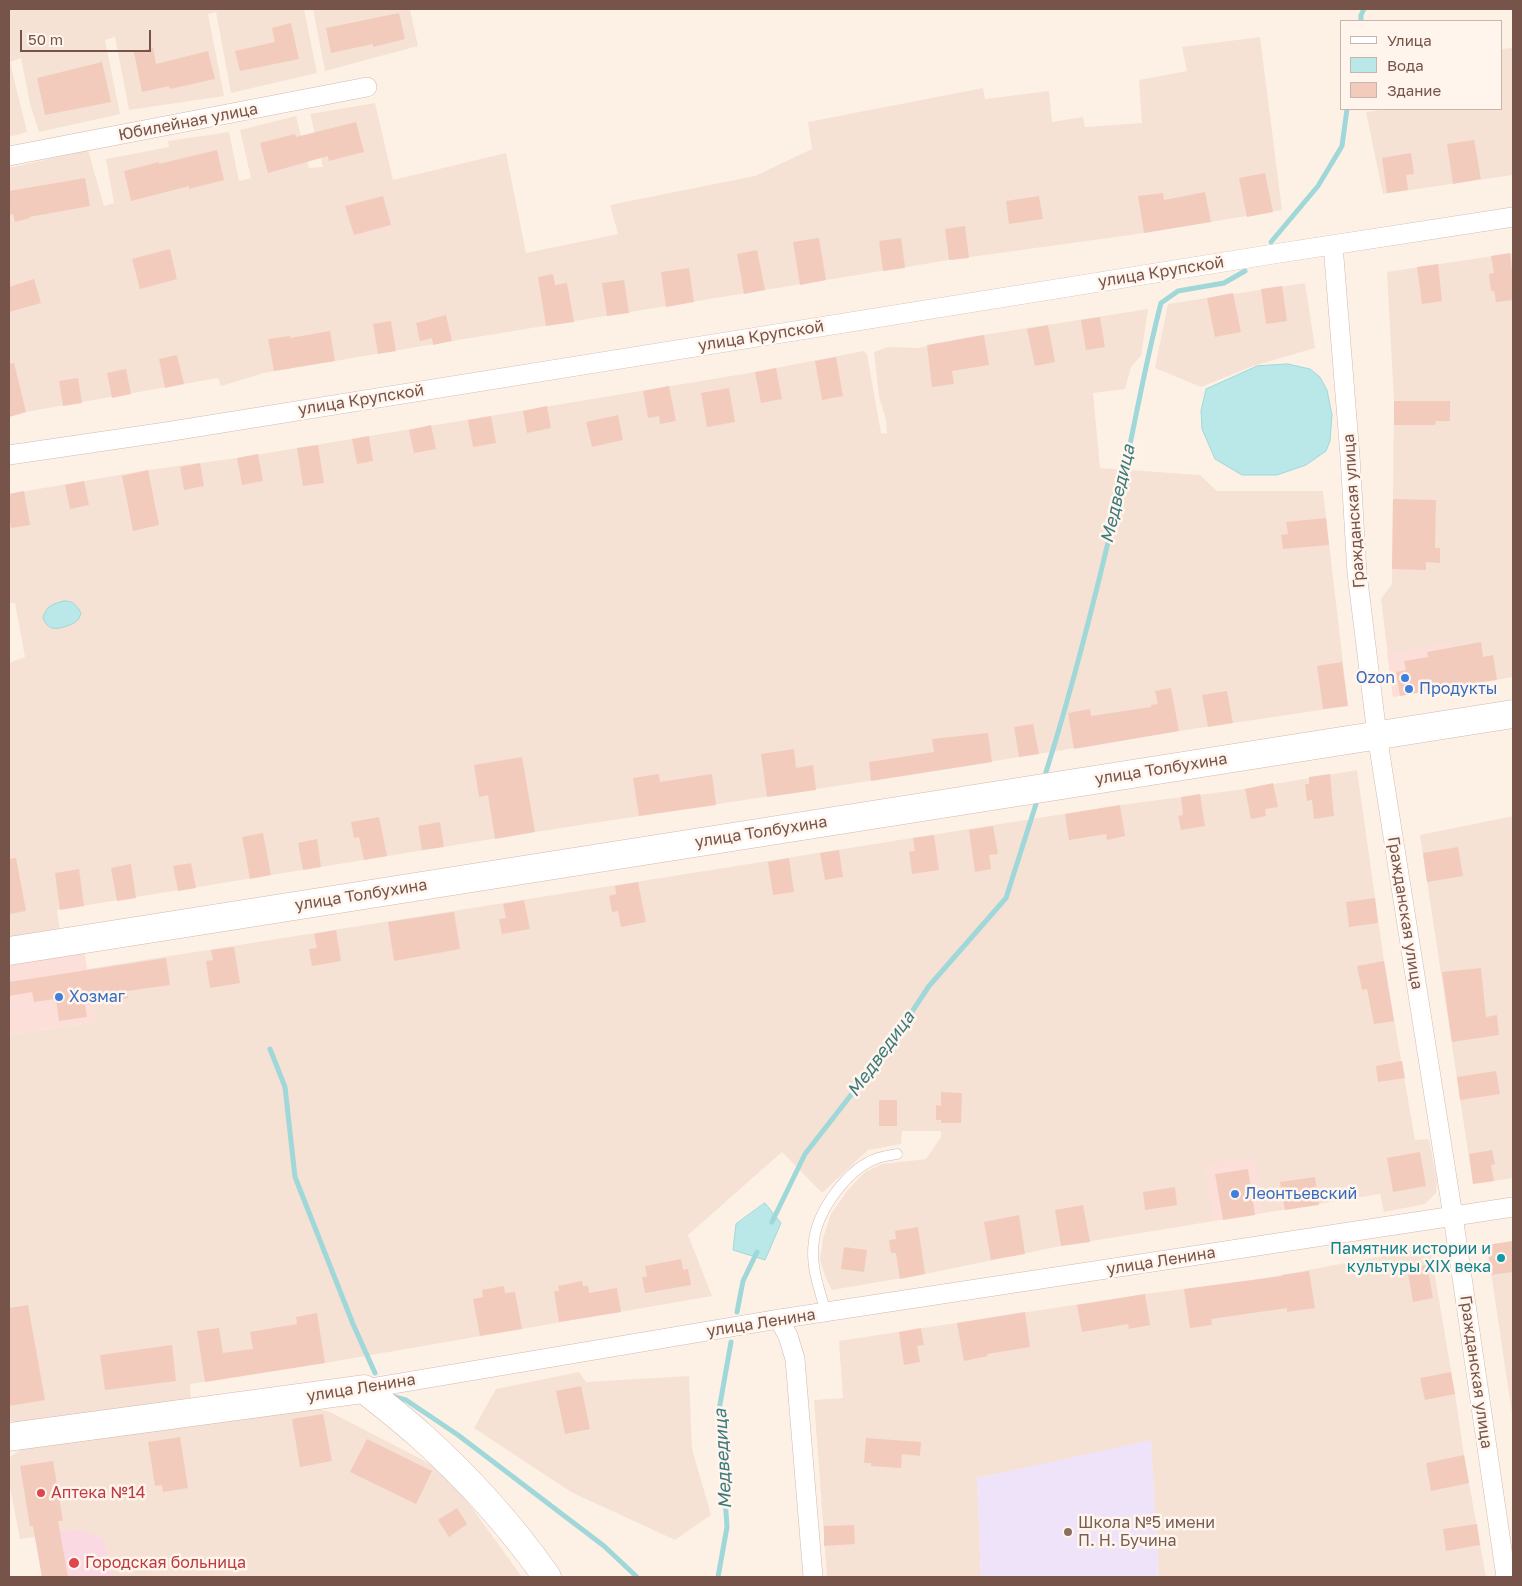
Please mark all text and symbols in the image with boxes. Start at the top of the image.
scale bar [22,20,154,52]
legend [1340,20,1502,110]
text: 50 m [28,30,63,48]
text: Улица [1387,31,1432,49]
text: Вода [1387,56,1424,74]
text: Здание [1387,81,1441,99]
street label: Юбилейная улица [117,99,259,145]
street label: улица Крупской [1097,253,1225,291]
street label: улица Крупской [697,317,825,355]
street label: улица Крупской [297,381,425,419]
street label: Гражданская улица [1339,433,1369,589]
water label: Медведица [1096,443,1140,545]
place label: Ozon [1356,668,1395,688]
marker: Ozon [1399,672,1411,684]
place label: Продукты [1419,679,1497,699]
marker: Продукты [1403,683,1415,695]
street label: улица Толбухина [1093,749,1229,789]
street label: улица Толбухина [693,812,829,852]
street label: Гражданская улица [1383,835,1427,991]
street label: улица Толбухина [293,875,429,915]
place label: Хозмаг [69,987,125,1007]
marker: Хозмаг [53,991,65,1003]
water label: Медведица [843,1007,919,1101]
place label: Леонтьевский [1245,1184,1357,1204]
marker: Леонтьевский [1229,1188,1241,1200]
place label: Памятник истории и культуры XIX века [1330,1239,1491,1277]
street label: улица Ленина [1105,1243,1217,1279]
marker: Памятник истории и культуры XIX века [1495,1252,1507,1264]
street label: Гражданская улица [1456,1294,1496,1450]
street label: улица Ленина [705,1305,817,1341]
street label: улица Ленина [305,1370,417,1406]
water label: Медведица [710,1408,736,1510]
place label: Аптека №14 [51,1483,145,1503]
marker: Аптека №14 [35,1487,47,1499]
place label: Школа №5 имени П. Н. Бучина [1078,1513,1215,1551]
marker: Школа №5 имени П. Н. Бучина [1062,1526,1074,1538]
place label: Городская больница [85,1553,246,1573]
marker: Городская больница [67,1556,81,1570]

